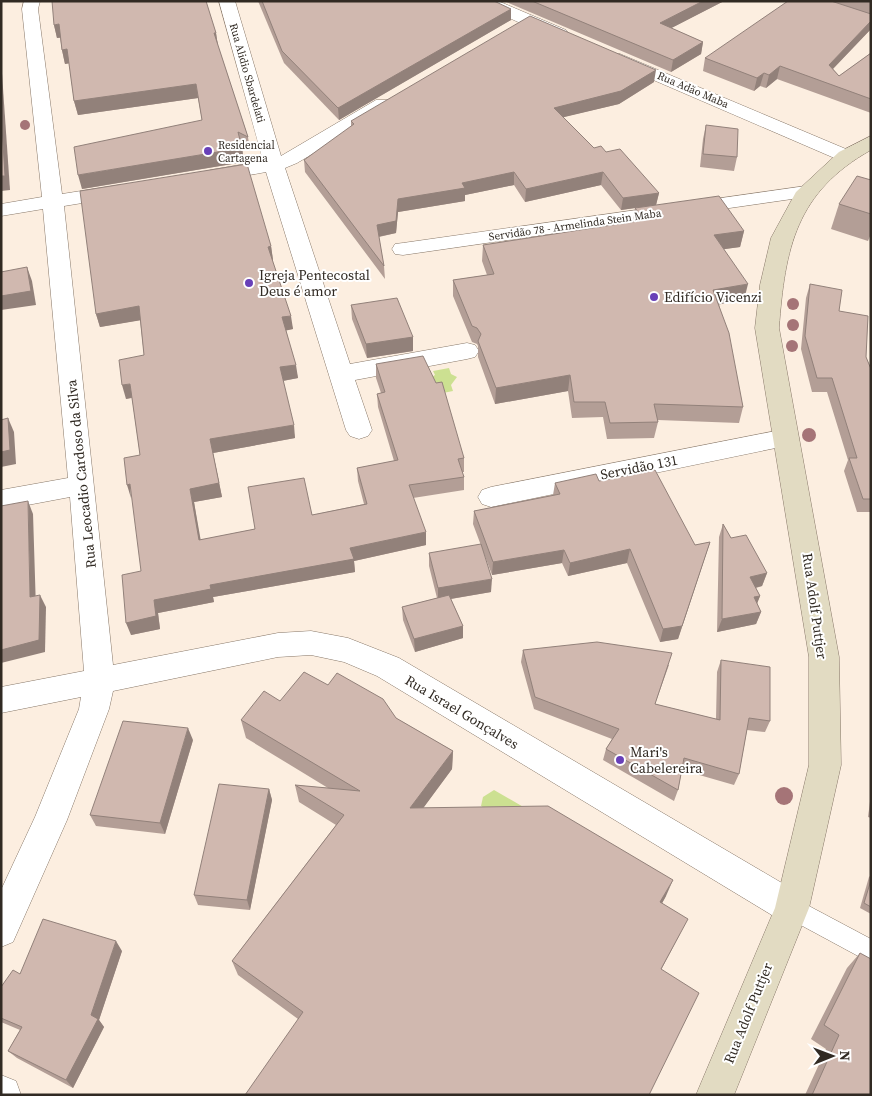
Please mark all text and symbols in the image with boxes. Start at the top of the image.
street label: Rua Alidio Sbardelati [226,21,268,125]
street label: Rua Adão Maba [655,68,731,112]
place label: Residencial Cartagena [218,138,275,166]
marker: Residencial Cartagena [202,145,214,157]
street label: Servidão 78 - Armelinda Stein Maba [488,205,663,245]
place label: Igreja Pentecostal Deus é amor [259,265,370,301]
marker: Igreja Pentecostal Deus é amor [243,277,255,289]
place label: Edifício Vicenzi [664,287,762,307]
marker: Edifício Vicenzi [648,291,660,303]
street label: Rua Leocadio Cardoso da Silva [61,378,101,569]
street label: Servidão 131 [599,450,679,484]
street label: Rua Adolf Puttjer [798,552,832,660]
street label: Rua Israel Gonçalves [401,670,523,754]
place label: Mari's Cabelereira [630,742,703,778]
marker: Mari's Cabelereira [614,754,626,766]
street label: Rua Adolf Puttjer [719,960,777,1066]
north arrow [807,1031,857,1081]
text: N [835,1050,855,1061]

